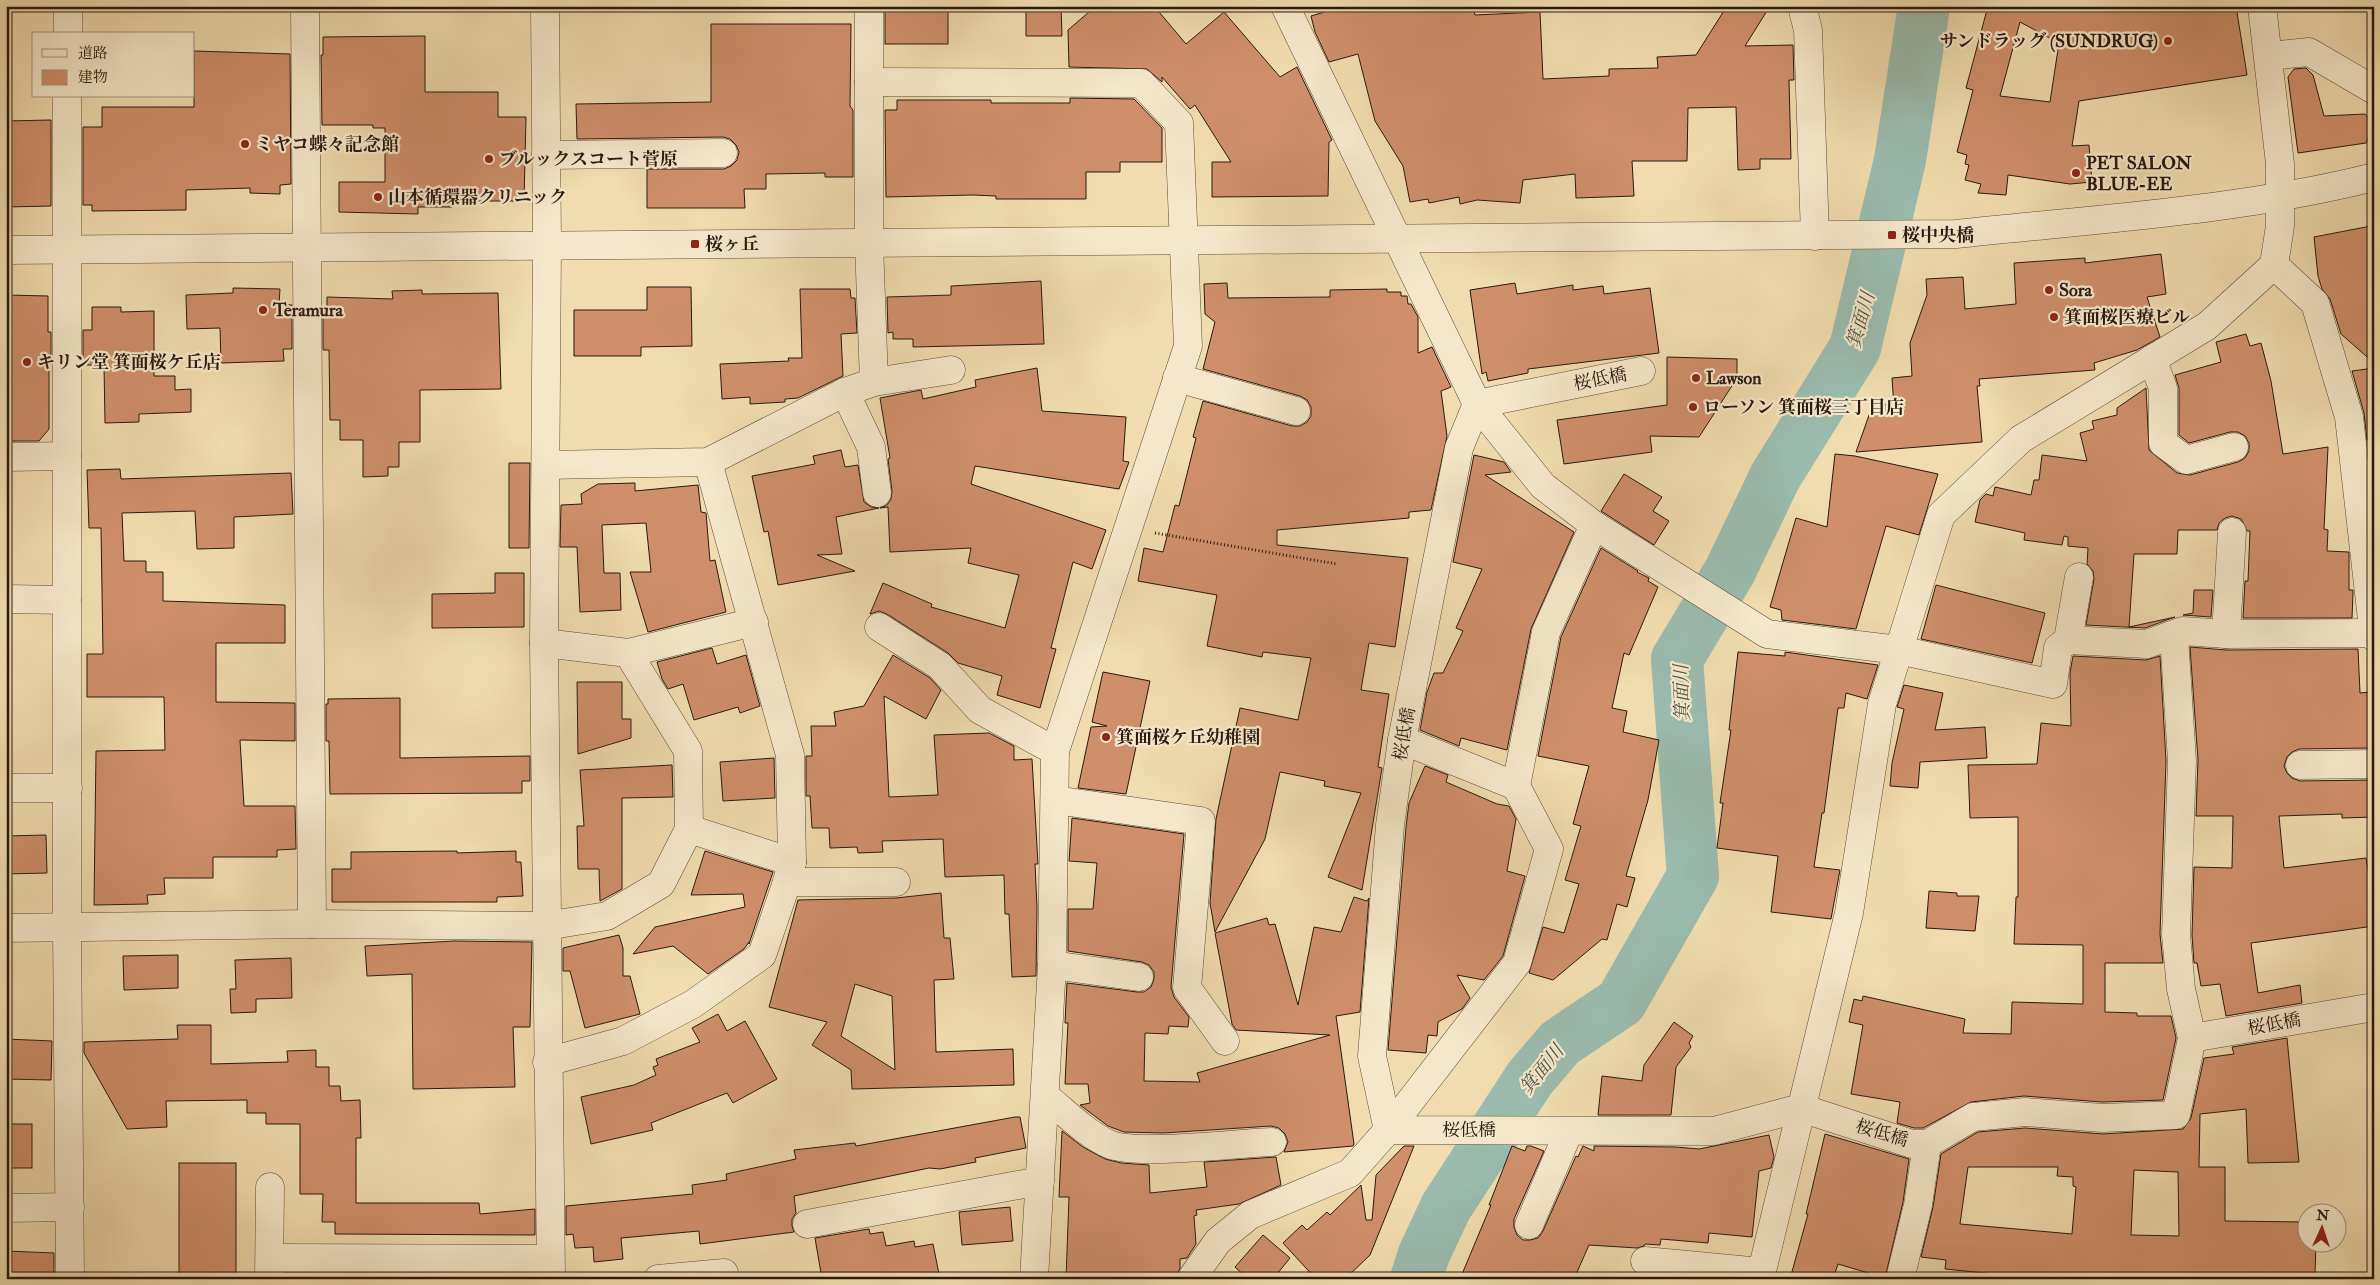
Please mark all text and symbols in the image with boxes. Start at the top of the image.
place label: サンドラッグ (SUNDRUG) [1939,30,2158,53]
legend [32,32,195,98]
marker: サンドラッグ (SUNDRUG) [2162,35,2174,47]
text: 道路 [78,44,108,63]
text: 建物 [78,68,108,87]
place label: ミヤコ蝶々記念館 [255,133,399,156]
marker: ミヤコ蝶々記念館 [239,138,251,150]
place label: ブルックスコート菅原 [499,148,678,171]
place label: PET SALON BLUE-EE [2086,152,2192,196]
marker: ブルックスコート菅原 [483,153,495,165]
marker: PET SALON BLUE-EE [2070,167,2082,179]
place label: 山本循環器クリニック [388,186,567,209]
marker: 山本循環器クリニック [372,191,384,203]
place label: 桜中央橋 [1902,224,1974,247]
marker: 桜中央橋 [1886,229,1898,241]
place label: 桜ヶ丘 [705,233,759,256]
marker: 桜ヶ丘 [689,238,701,250]
place label: Sora [2059,279,2092,302]
marker: Sora [2043,284,2055,296]
water label: 箕面川 [1842,288,1881,351]
place label: Teramura [272,299,344,322]
marker: Teramura [257,304,269,316]
place label: 箕面桜医療ビル [2064,306,2190,329]
marker: 箕面桜医療ビル [2048,311,2060,323]
place label: キリン堂 箕面桜ケ丘店 [37,351,221,374]
marker: キリン堂 箕面桜ケ丘店 [21,356,33,368]
street label: 桜低橋 [1571,363,1629,396]
place label: Lawson [1706,367,1762,390]
marker: Lawson [1690,372,1702,384]
place label: ローソン 箕面桜三丁目店 [1703,396,1904,419]
marker: ローソン 箕面桜三丁目店 [1687,401,1699,413]
water label: 箕面川 [1669,662,1695,722]
street label: 桜低橋 [1388,706,1421,763]
place label: 箕面桜ケ丘幼稚園 [1116,726,1260,749]
marker: 箕面桜ケ丘幼稚園 [1100,731,1112,743]
street label: 桜低橋 [2246,1008,2303,1041]
water label: 箕面川 [1515,1038,1570,1099]
street label: 桜低橋 [1853,1115,1911,1152]
street label: 桜低橋 [1442,1119,1496,1142]
north arrow [2298,1202,2348,1252]
text: N [2315,1207,2330,1224]

